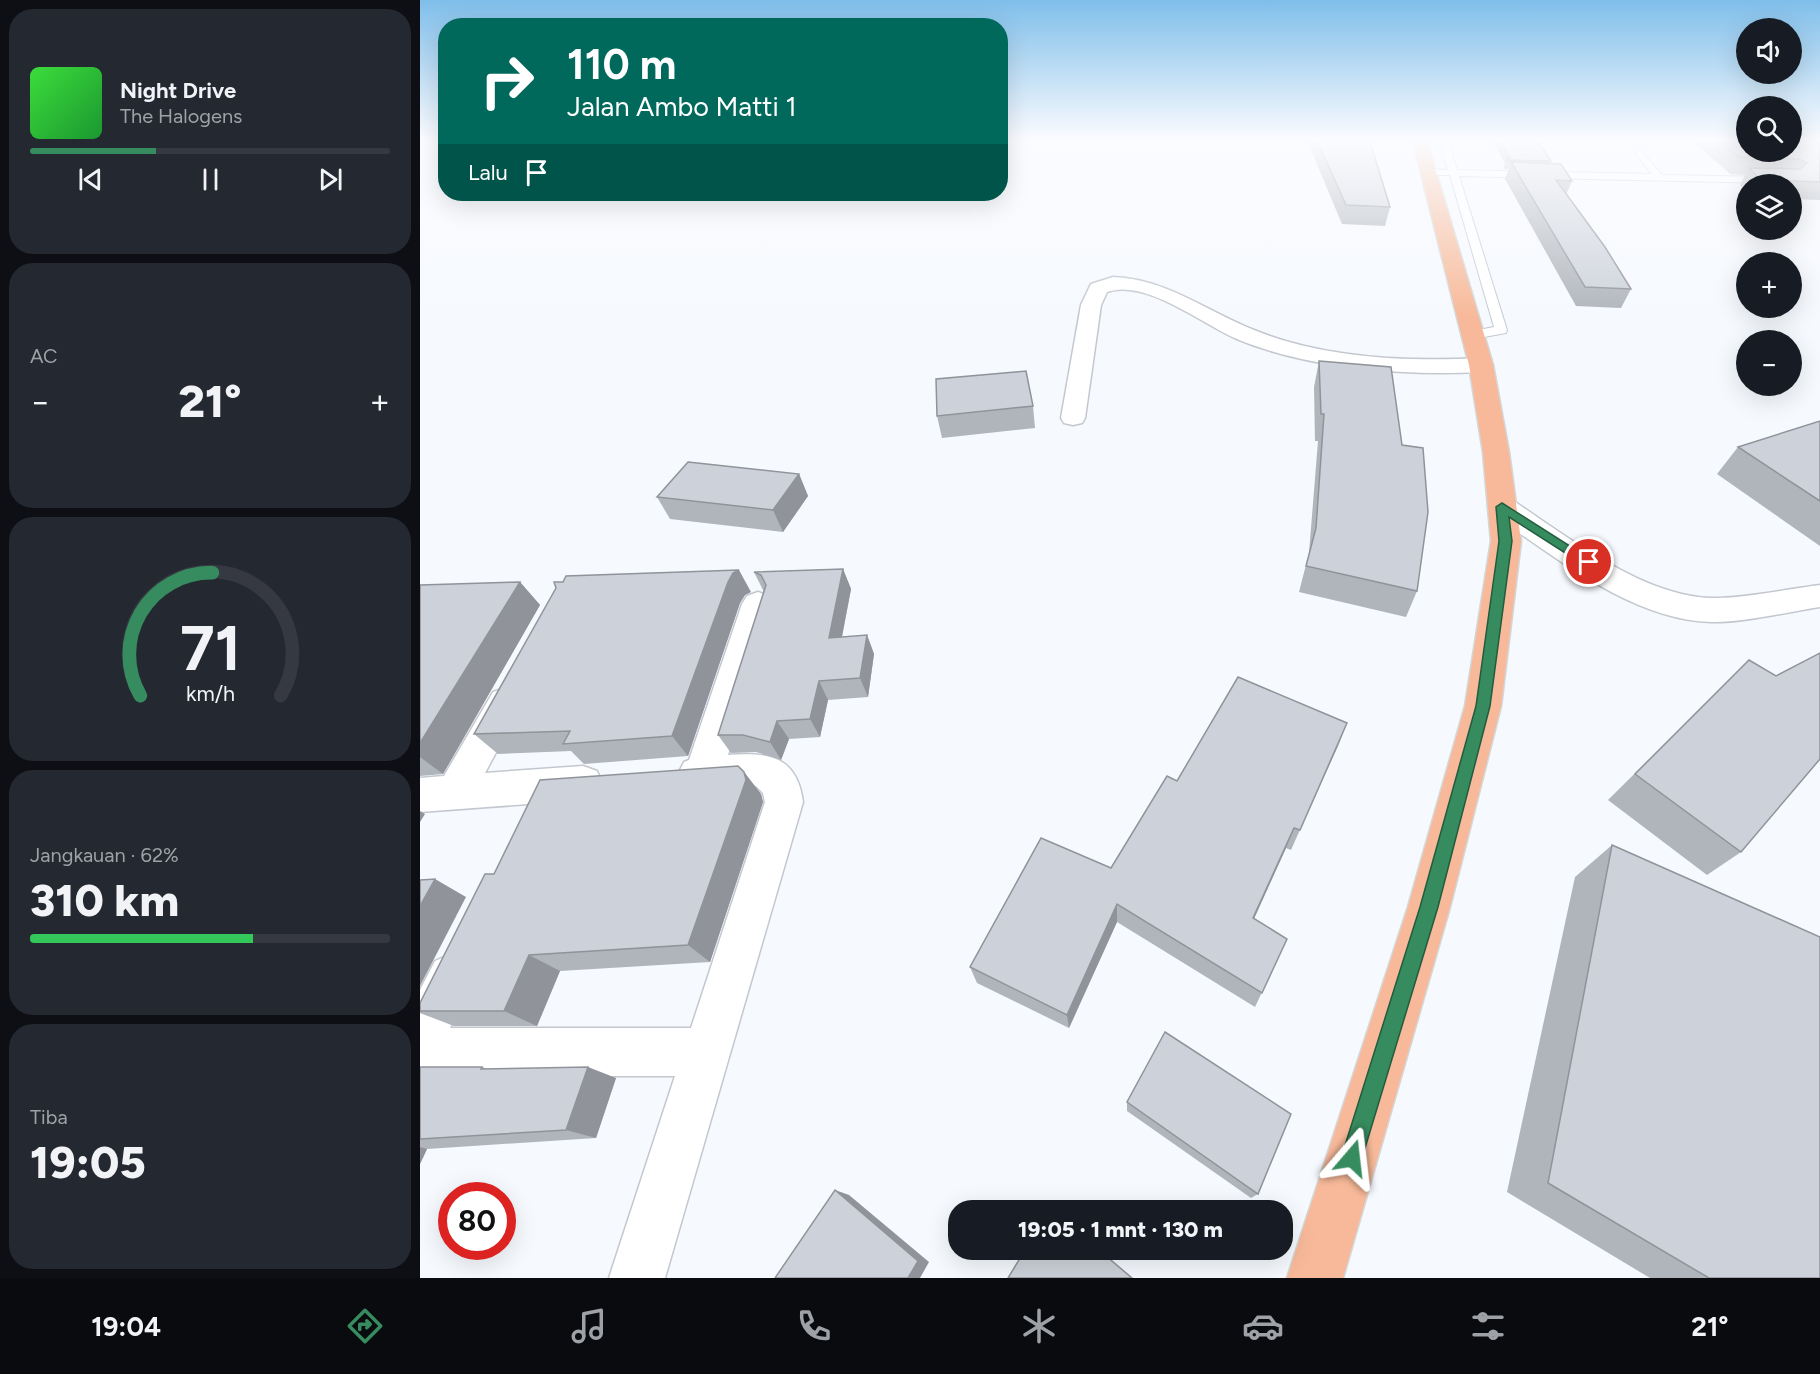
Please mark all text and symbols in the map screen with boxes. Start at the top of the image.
map controls [1736,18,1802,396]
button: sound [1736,18,1802,84]
text: 110 m [567,39,676,90]
icon: right [468,42,546,120]
text: Night Drive [120,77,236,104]
text: Jalan Ambo Matti 1 [567,90,797,123]
button: search [1736,96,1802,162]
text: The Halogens [120,104,242,128]
icon: arrive [520,156,553,189]
text: Lalu [468,159,508,186]
icon: previous [74,163,107,196]
icon: pause [194,163,227,196]
icon: next [314,163,347,196]
button: layers [1736,174,1802,240]
button: + [1736,252,1802,318]
button: − [1736,330,1802,396]
text: AC [30,344,58,368]
text: 21° [179,374,241,428]
text: − [30,382,51,421]
text: + [369,382,390,421]
pin [1563,536,1614,587]
icon: arrive [1572,545,1605,578]
text: 71 [179,611,241,686]
text: km/h [186,681,234,706]
text: Jangkauan · 62% [30,843,179,867]
text: 310 km [30,873,179,927]
text: Tiba [30,1105,68,1129]
position arrow [1320,1126,1384,1190]
text: 19:05 [30,1135,146,1189]
speed limit sign: 80 [438,1182,516,1260]
text: 19:05 · 1 mnt · 130 m [1018,1216,1223,1243]
icon: directions [344,1305,386,1347]
icon: music [568,1305,610,1347]
icon: phone [793,1305,835,1347]
icon: climate [1018,1305,1060,1347]
icon: car [1242,1305,1284,1347]
icon: filters [1467,1305,1509,1347]
text: 19:04 [91,1310,161,1343]
text: 21° [1691,1310,1729,1343]

